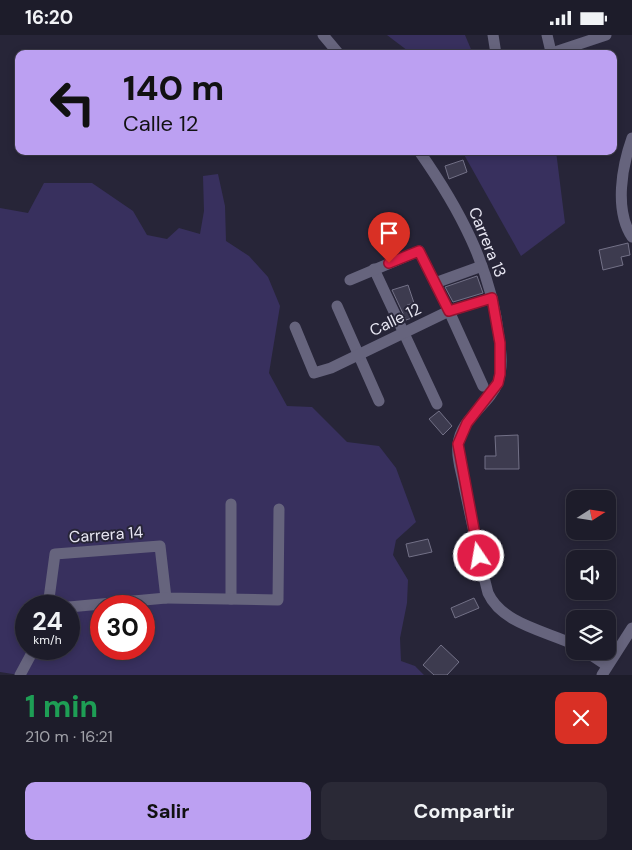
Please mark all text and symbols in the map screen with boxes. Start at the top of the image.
text: 16:20 [25,5,73,30]
text: 140 m [123,65,224,111]
icon: left [40,70,105,135]
text: Calle 12 [123,109,198,138]
street label: Carrera 13 [464,204,511,280]
pin [368,212,410,263]
icon: arrive [375,219,403,247]
street label: Calle 12 [366,298,424,341]
north arrow [566,490,616,540]
map controls [566,490,616,660]
street label: Carrera 14 [68,521,144,548]
position arrow [452,529,504,581]
button: sound [566,550,616,600]
speed limit sign: 30 [90,595,155,660]
text: 24 [32,605,63,638]
button: layers [566,610,616,660]
text: km/h [33,632,62,648]
text: 1 min [25,687,98,726]
button: close [555,692,607,744]
text: 210 m · 16:21 [25,726,113,747]
button: Salir [25,782,311,840]
button: Compartir [321,782,607,840]

